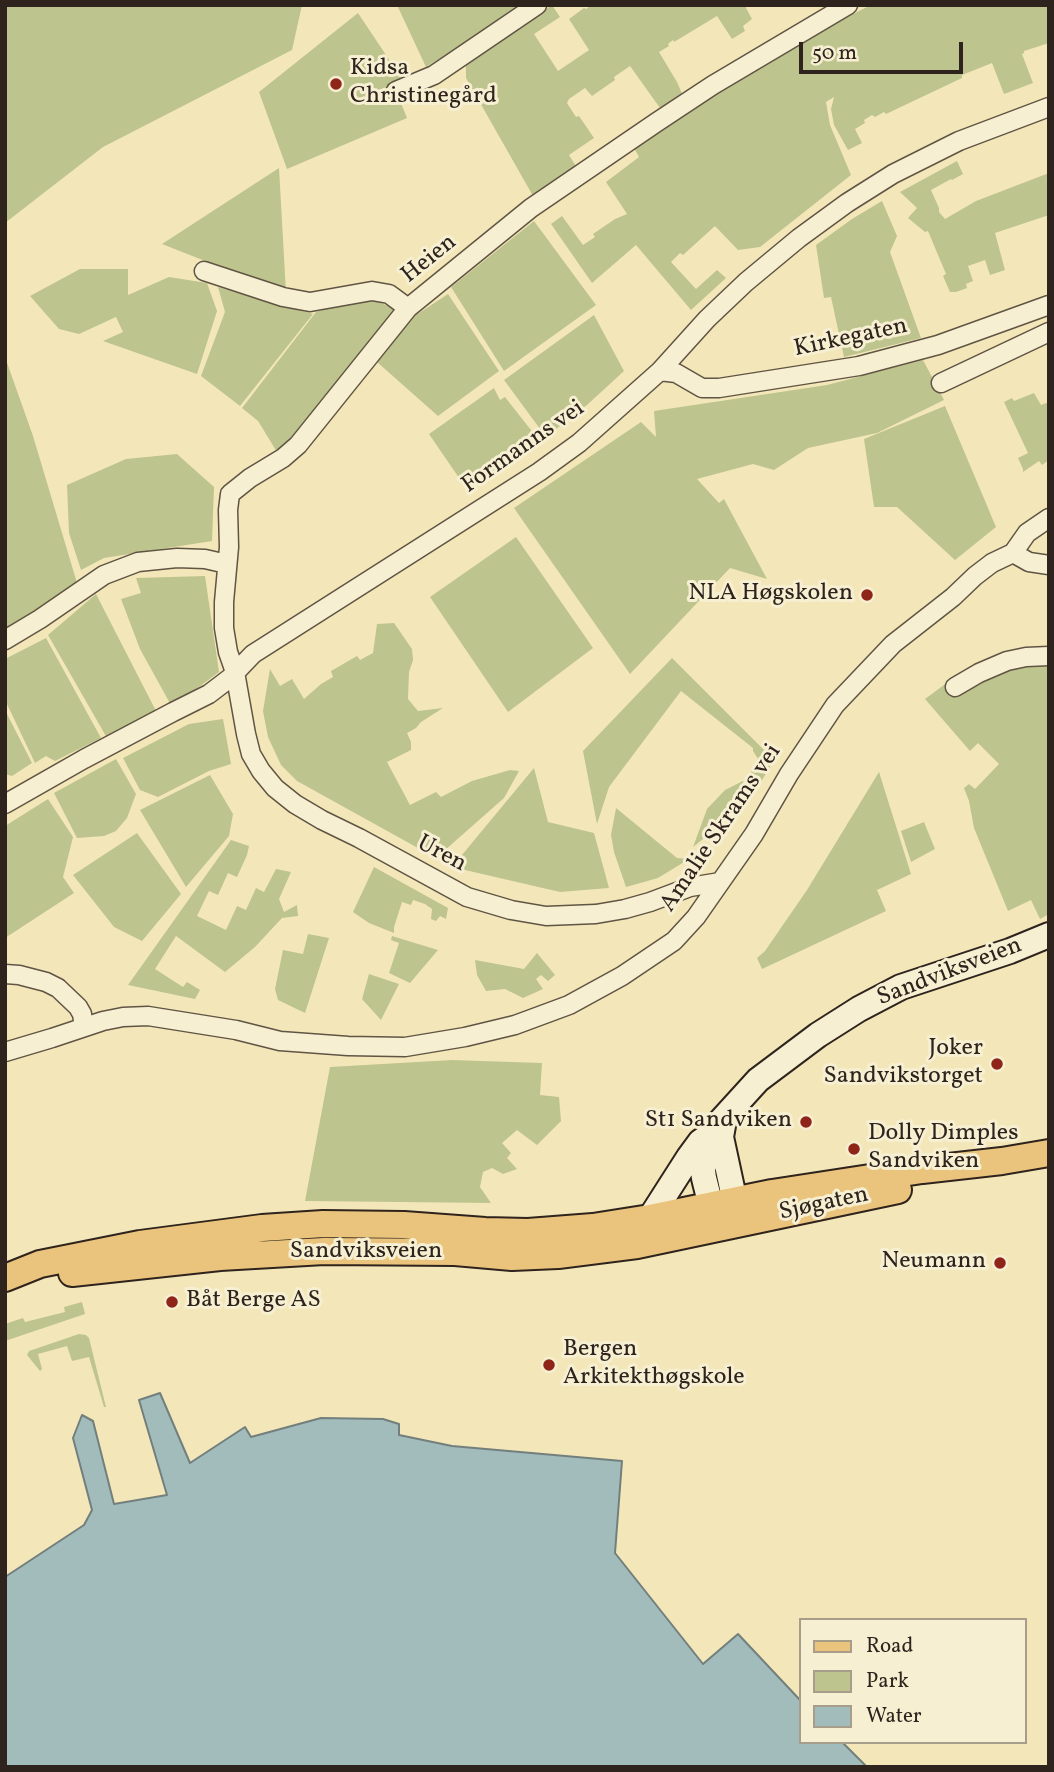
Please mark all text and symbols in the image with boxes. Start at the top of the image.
scale bar [802,28,967,72]
text: 50 m [812,39,857,68]
place label: Kidsa Christinegård [350,56,497,112]
marker: Kidsa Christinegård [328,76,344,92]
street label: Heien [397,229,463,291]
street label: Kirkegaten [792,313,910,365]
street label: Formanns vei [457,395,591,501]
place label: NLA Høgskolen [689,581,853,609]
marker: NLA Høgskolen [859,587,875,603]
street label: Amalie Skrams vei [655,740,789,918]
street label: Uren [411,830,471,880]
street label: Sandviksveien [874,932,1026,1014]
place label: Joker Sandvikstorget [824,1036,983,1092]
marker: Joker Sandvikstorget [989,1056,1005,1072]
place label: St1 Sandviken [645,1108,792,1136]
marker: St1 Sandviken [798,1114,814,1130]
place label: Dolly Dimples Sandviken [868,1121,1019,1177]
marker: Dolly Dimples Sandviken [846,1141,862,1157]
street label: Sjøgaten [777,1182,871,1228]
street label: Sandviksveien [290,1239,442,1267]
place label: Neumann [881,1249,986,1277]
marker: Neumann [992,1255,1008,1271]
place label: Båt Berge AS [186,1288,321,1316]
marker: Båt Berge AS [164,1294,180,1310]
place label: Bergen Arkitekthøgskole [563,1337,745,1393]
marker: Bergen Arkitekthøgskole [541,1357,557,1373]
legend [799,1618,1026,1744]
text: Road [866,1632,913,1661]
text: Park [866,1667,909,1696]
text: Water [866,1702,922,1731]

